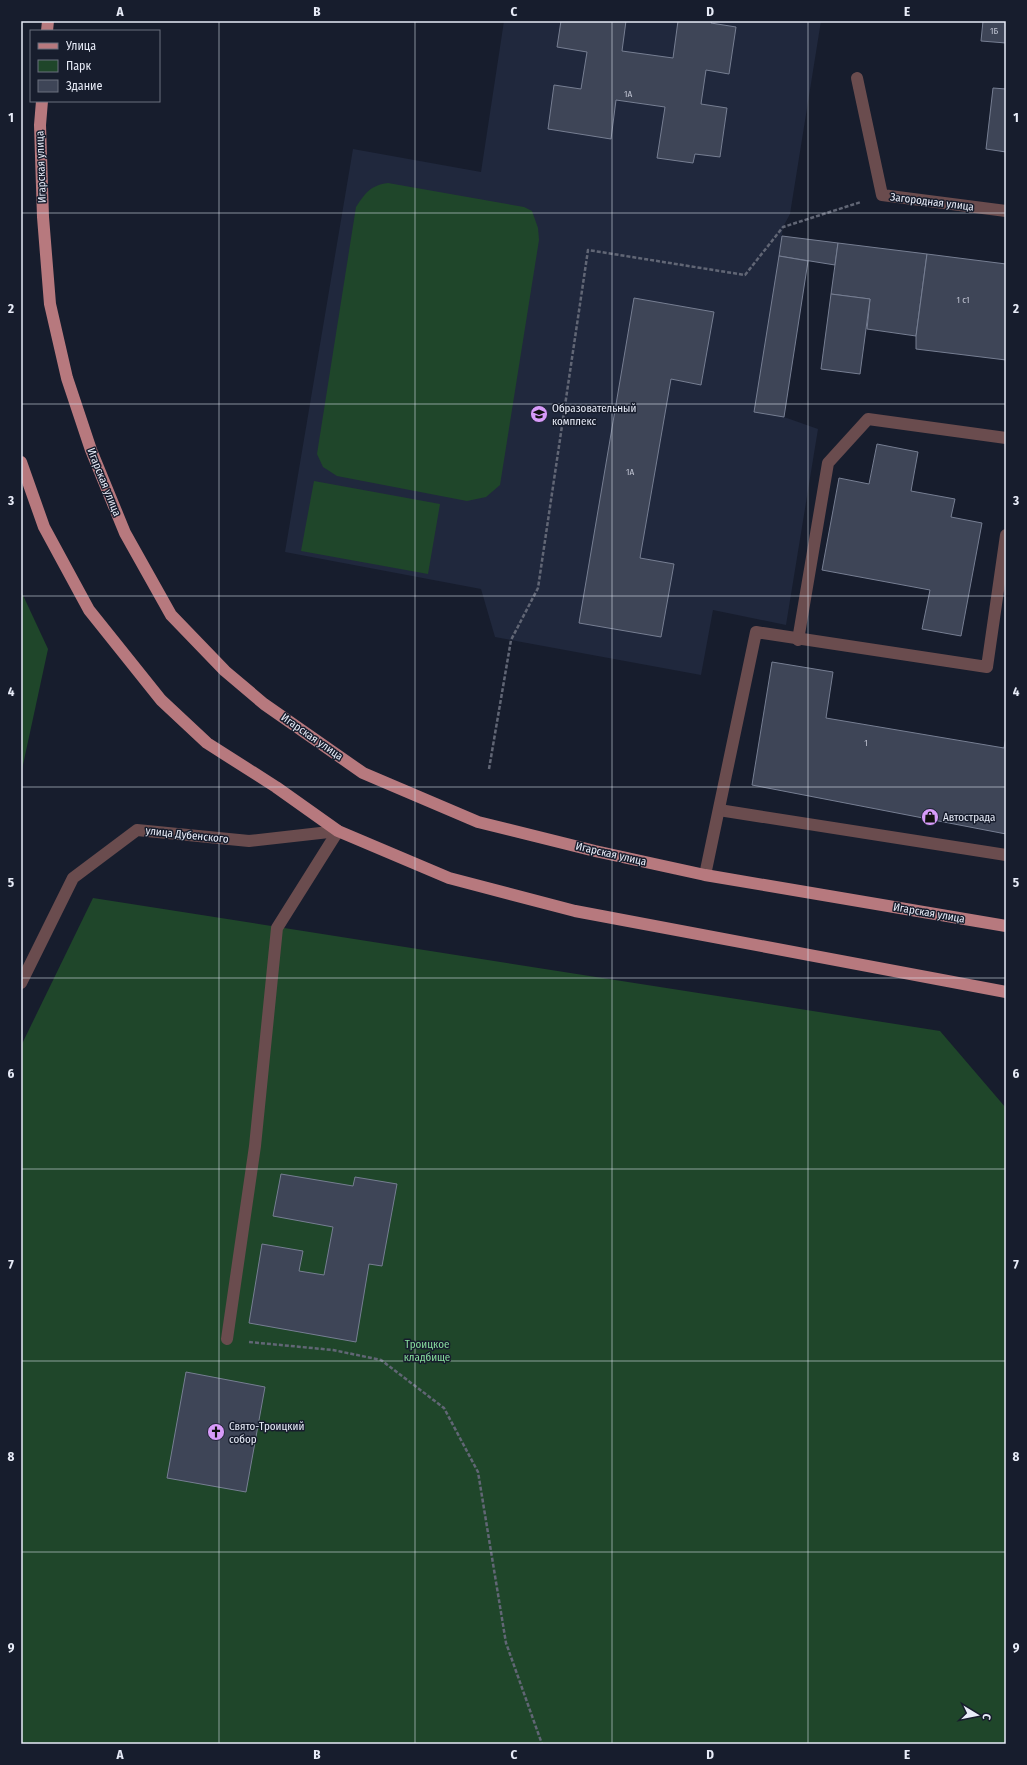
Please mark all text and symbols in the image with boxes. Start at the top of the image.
text: A [115,4,124,19]
text: B [313,4,321,19]
text: C [511,4,518,19]
text: D [706,4,714,19]
text: E [904,4,910,19]
house number: 1Б [990,26,998,36]
legend [30,30,160,102]
text: Улица [65,39,96,53]
text: Парк [66,59,92,73]
text: Здание [66,79,102,93]
house number: 1А [624,89,632,99]
text: 1 [8,110,14,125]
text: 1 [1013,110,1019,125]
street label: Игарская улица [33,131,49,203]
street label: Загородная улица [889,190,975,214]
house number: 1 с1 [957,295,969,305]
text: 2 [7,301,14,316]
text: 2 [1012,301,1019,316]
place label: Образовательный комплекс [552,402,636,428]
school or university icon: Образовательный комплекс [529,404,549,424]
street label: Игарская улица [84,446,124,518]
house number: 1А [626,467,634,477]
text: 3 [7,493,14,508]
text: 3 [1012,493,1019,508]
text: 4 [8,684,15,699]
text: 4 [1013,684,1020,699]
street label: Игарская улица [279,711,345,763]
house number: 1 [864,738,868,748]
shop icon: Автострада [920,807,940,827]
place label: Автострада [943,811,995,824]
street label: улица Дубенского [145,824,229,846]
street label: Игарская улица [574,840,648,868]
text: 5 [8,875,14,890]
text: 5 [1013,875,1019,890]
street label: Игарская улица [892,900,966,926]
text: 6 [8,1066,15,1081]
text: 6 [1013,1066,1020,1081]
text: 7 [8,1257,14,1272]
text: 7 [1013,1257,1019,1272]
park label: Троицкое кладбище [404,1338,450,1364]
place label: Свято-Троицкий собор [229,1420,304,1446]
church icon: Свято-Троицкий собор [206,1422,226,1442]
text: 8 [8,1449,15,1464]
text: 8 [1013,1449,1020,1464]
text: 9 [8,1640,15,1655]
text: 9 [1013,1640,1020,1655]
north arrow [957,1695,997,1735]
text: С [979,1713,993,1721]
text: A [115,1747,124,1762]
text: B [313,1747,321,1762]
text: C [511,1747,518,1762]
text: D [706,1747,714,1762]
text: E [904,1747,910,1762]

